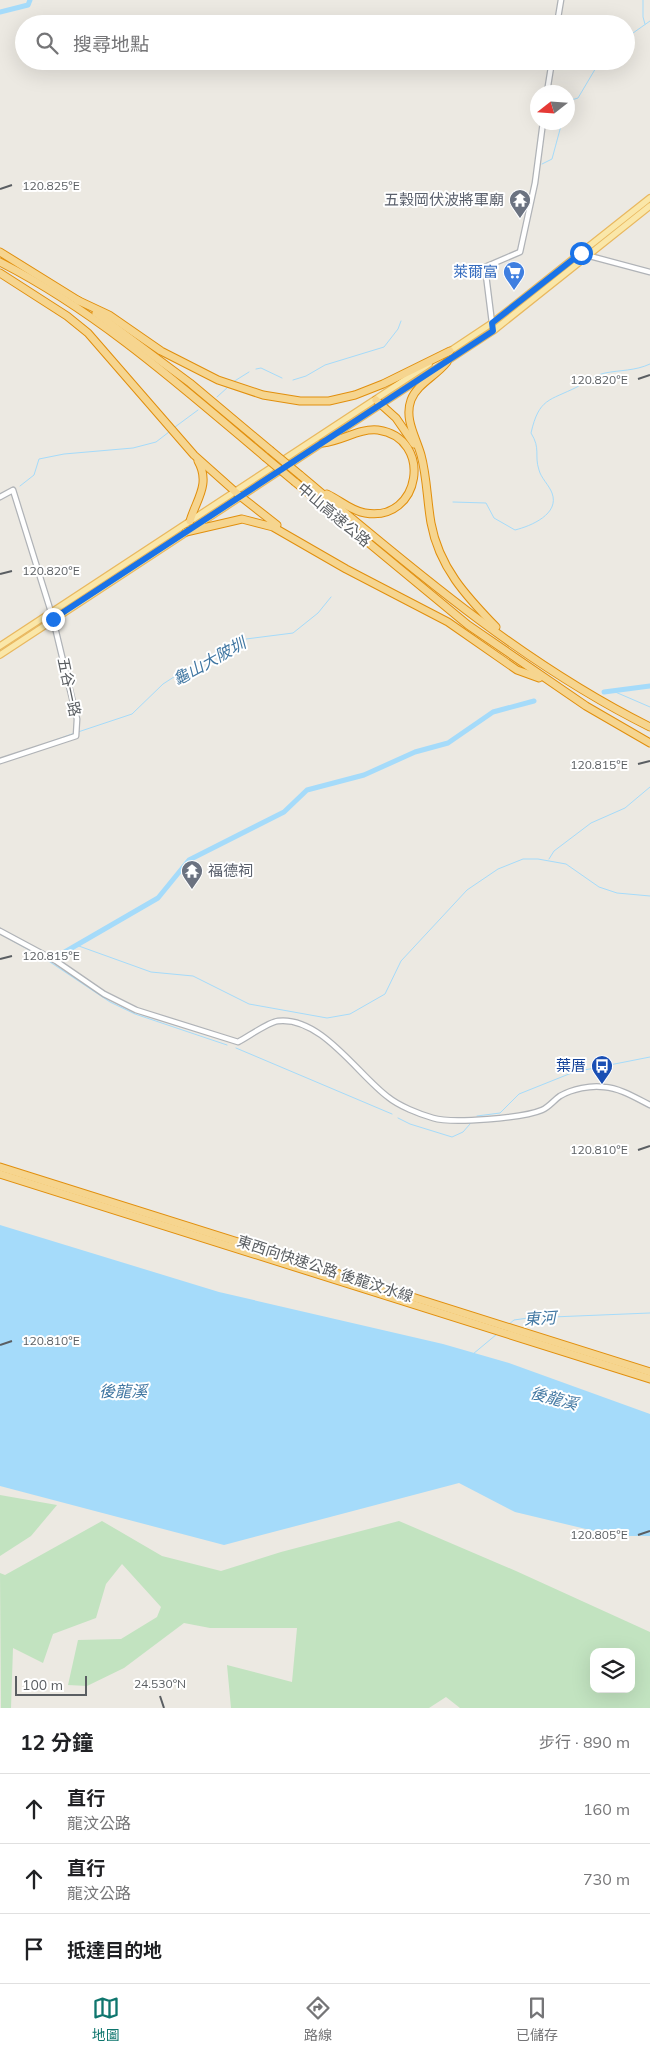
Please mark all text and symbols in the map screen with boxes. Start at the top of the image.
search box [15,15,635,70]
icon: search [33,29,61,57]
text: 搜尋地點 [73,32,149,56]
north arrow [530,85,575,130]
text: 120.825°E [22,178,80,193]
temple icon: 五穀岡伏波將軍廟 [508,188,532,219]
place label: 五穀岡伏波將軍廟 [384,190,504,209]
route start [570,242,593,265]
supermarket icon: 萊爾富 [502,260,526,291]
place label: 萊爾富 [453,262,498,281]
text: 120.820°E [570,372,628,387]
street label: 中山高速公路 [294,478,375,551]
text: 120.820°E [22,563,80,578]
route end [42,608,65,631]
water label: 龜山大陂圳 [169,632,251,689]
street label: 五谷一路 [54,656,85,718]
text: 120.815°E [570,757,628,772]
temple icon: 福德祠 [180,859,204,890]
place label: 福德祠 [208,861,253,880]
text: 120.815°E [22,948,80,963]
bus stop icon: 葉厝 [590,1054,614,1085]
place label: 葉厝 [556,1056,586,1075]
text: 120.810°E [570,1142,628,1157]
street label: 東西向快速公路 後龍汶水線 [235,1231,416,1306]
water label: 東河 [523,1307,559,1329]
text: 120.810°E [22,1333,80,1348]
water label: 後龍溪 [99,1381,149,1401]
water label: 後龍溪 [528,1382,582,1414]
text: 120.805°E [570,1527,628,1542]
map controls [590,1648,635,1693]
button: layers [590,1648,635,1693]
scale bar [15,1673,88,1696]
text: 100 m [22,1676,63,1694]
text: 24.530°N [134,1676,186,1691]
text: 12 分鐘 [20,1729,93,1755]
text: 步行 · 890 m [539,1732,630,1752]
text: 直行 [67,1786,105,1810]
icon: ahead [20,1795,48,1823]
text: 160 m [583,1799,630,1819]
text: 龍汶公路 [67,1813,131,1833]
text: 直行 [67,1856,105,1880]
icon: ahead [20,1865,48,1893]
text: 730 m [583,1869,630,1889]
text: 龍汶公路 [67,1883,131,1903]
icon: arrive [20,1935,48,1963]
text: 抵達目的地 [67,1938,162,1962]
tab: 地圖 [92,1994,120,2044]
tab: 路線 [304,1994,332,2044]
tab: 已儲存 [516,1994,558,2044]

